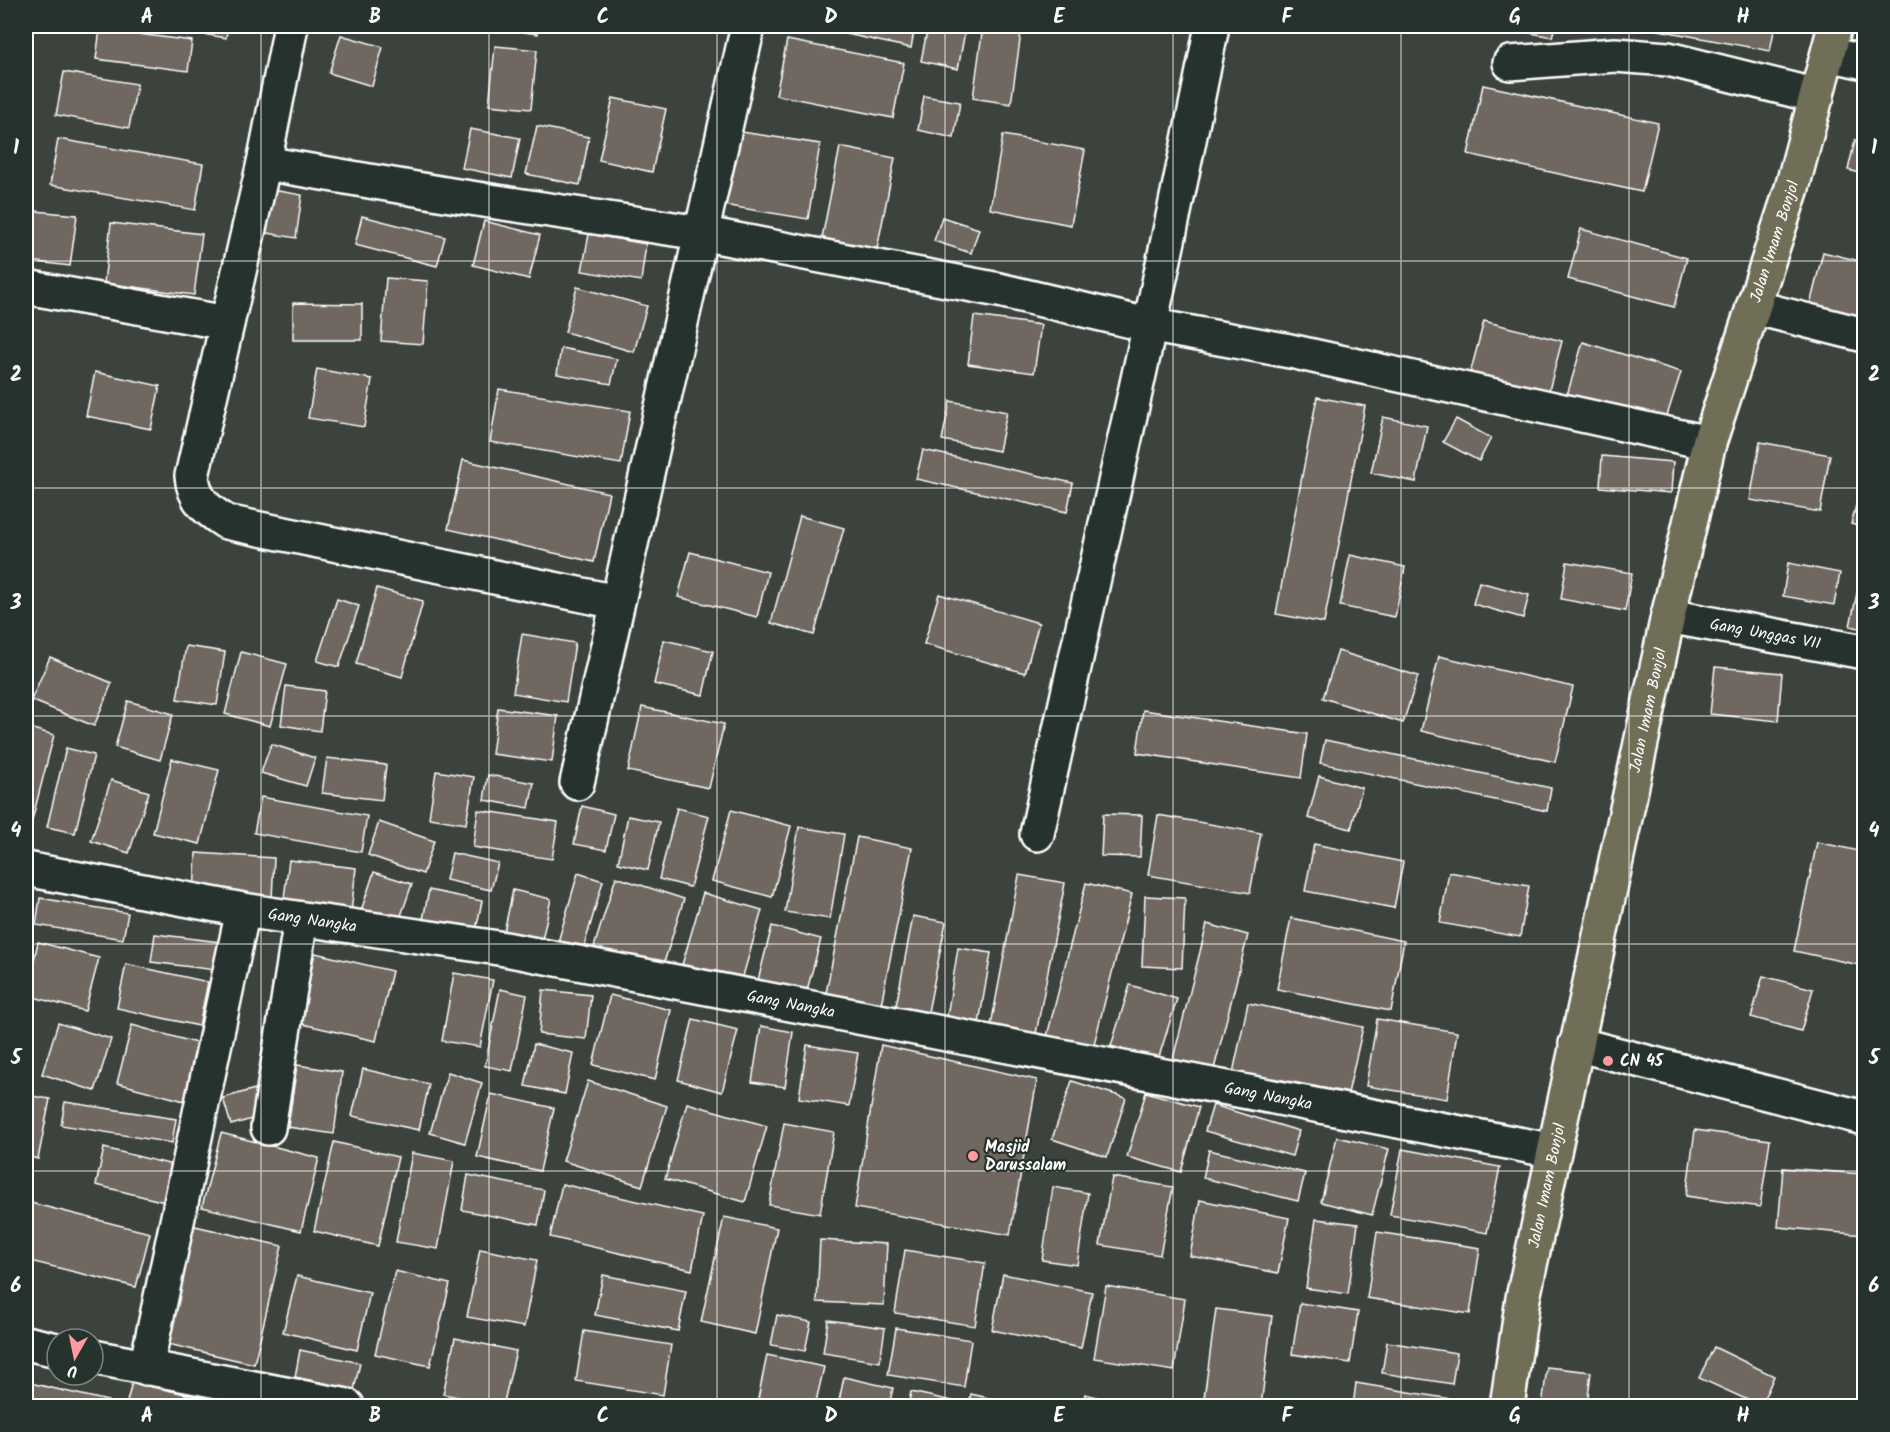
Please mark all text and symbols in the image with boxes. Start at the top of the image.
text: A [141,2,153,34]
text: B [369,2,381,34]
text: C [597,2,609,34]
text: D [824,2,838,34]
text: E [1053,2,1065,34]
text: F [1282,2,1294,34]
text: G [1509,2,1521,34]
text: H [1736,2,1750,34]
text: 1 [13,133,19,165]
text: 1 [1871,133,1877,165]
street label: Jalan Imam Bonjol [1743,178,1806,306]
text: 2 [10,360,22,392]
text: 2 [1868,360,1880,392]
text: 3 [10,588,22,620]
text: 3 [1868,588,1880,620]
street label: Gang Unggas VII [1708,611,1823,656]
street label: Jalan Imam Bonjol [1623,646,1673,775]
text: 4 [11,816,22,848]
text: 4 [1869,816,1880,848]
street label: Gang Nangka [266,901,358,939]
street label: Gang Nangka [745,983,837,1025]
text: 5 [10,1043,23,1075]
text: 5 [1868,1043,1881,1075]
place label: CN 45 [1620,1049,1665,1074]
marker: CN 45 [1601,1054,1615,1068]
street label: Gang Nangka [1222,1075,1315,1117]
street label: Jalan Imam Bonjol [1521,1121,1572,1250]
place label: Masjid Darussalam [985,1135,1066,1178]
marker: Masjid Darussalam [966,1149,980,1163]
text: 6 [11,1271,22,1303]
text: 6 [1869,1271,1880,1303]
north arrow [45,1327,105,1387]
text: U [66,1357,80,1383]
text: A [141,1401,153,1432]
text: B [369,1401,381,1432]
text: C [597,1401,609,1432]
text: D [824,1401,838,1432]
text: E [1053,1401,1065,1432]
text: F [1282,1401,1294,1432]
text: G [1509,1401,1521,1432]
text: H [1736,1401,1750,1432]

